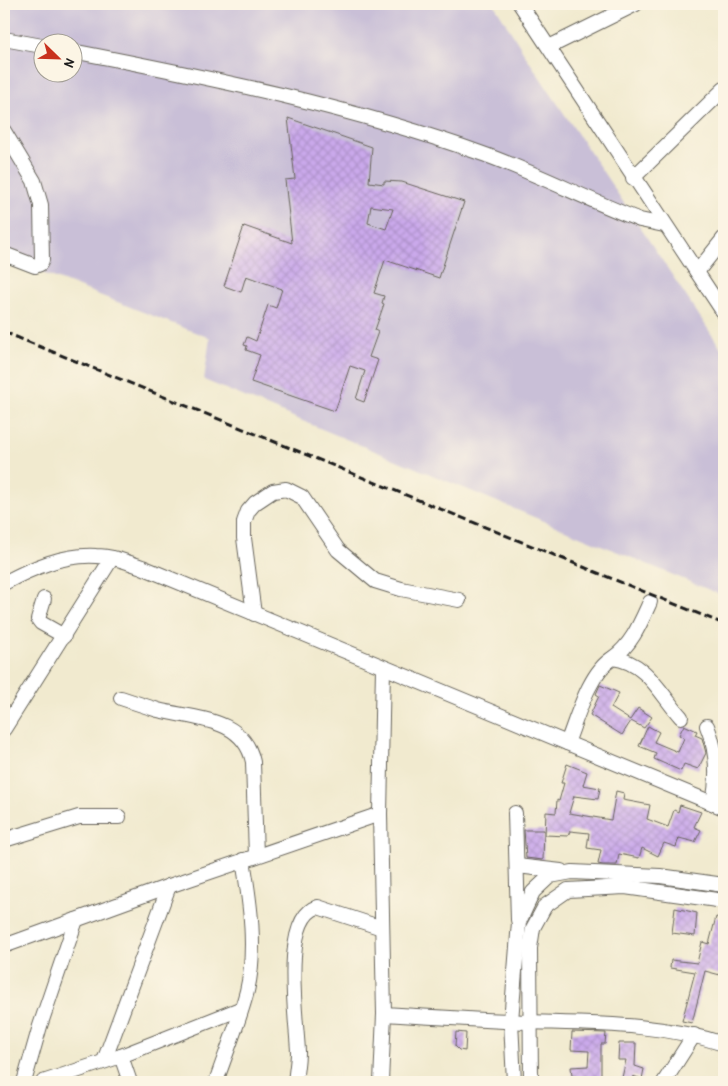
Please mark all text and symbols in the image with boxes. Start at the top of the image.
north arrow [32,32,82,82]
text: N [60,56,81,71]

